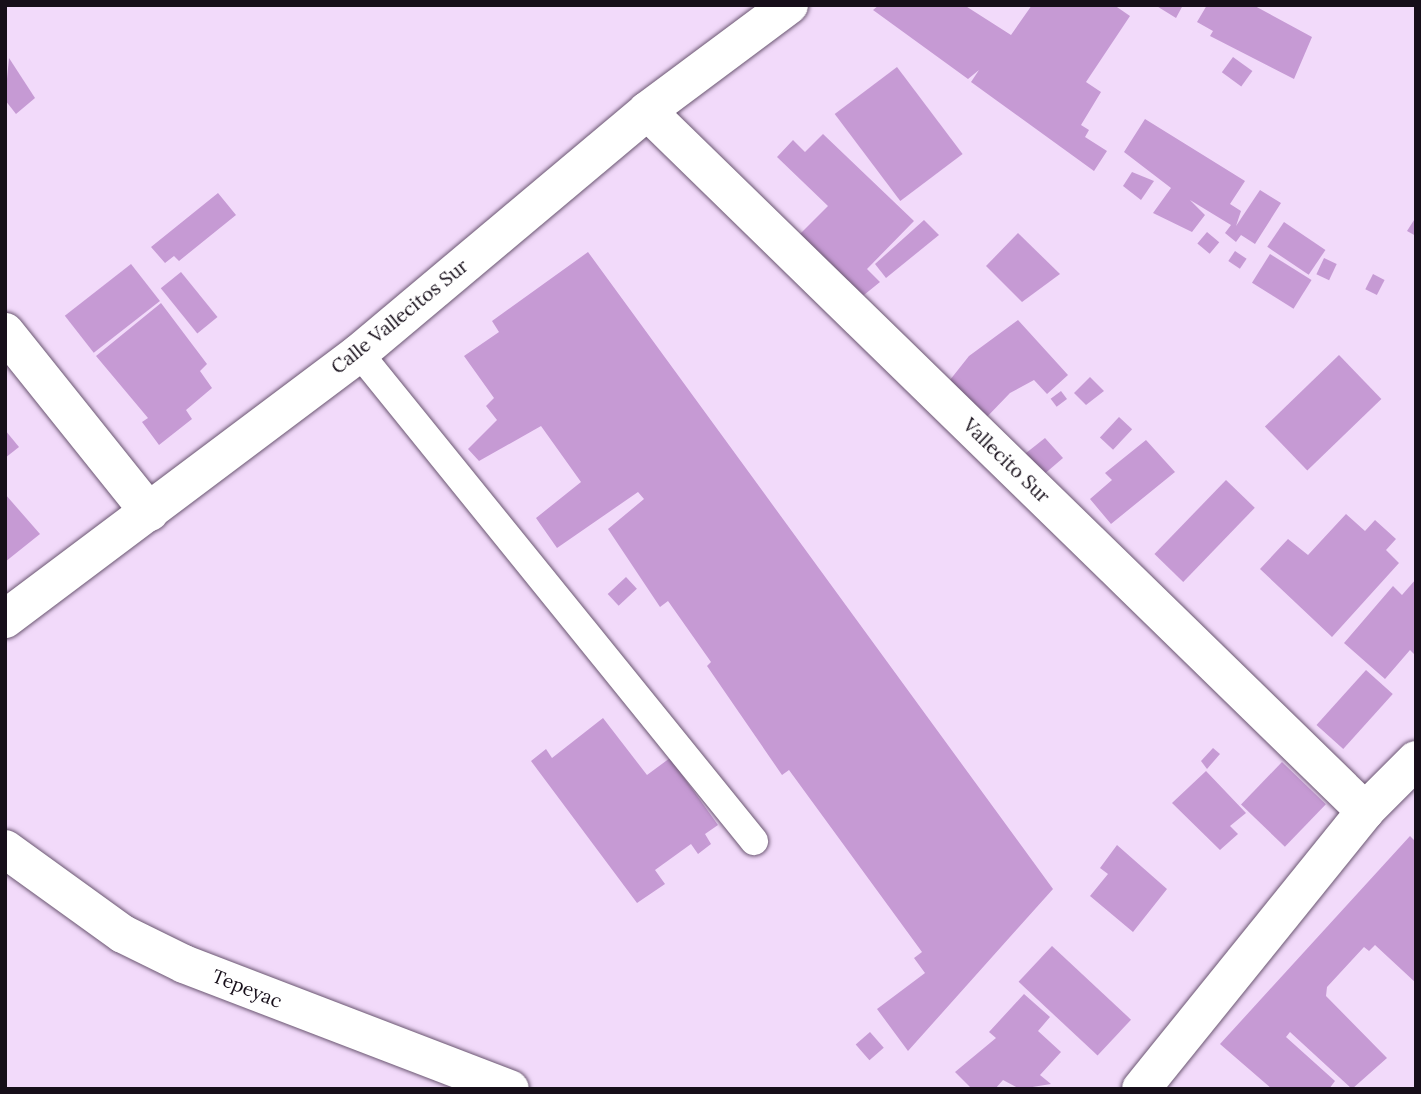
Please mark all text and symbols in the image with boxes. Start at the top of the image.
street label: Calle Vallecitos Sur [327,255,473,379]
street label: Vallecito Sur [958,414,1054,508]
street label: Tepeyac [209,965,285,1013]

